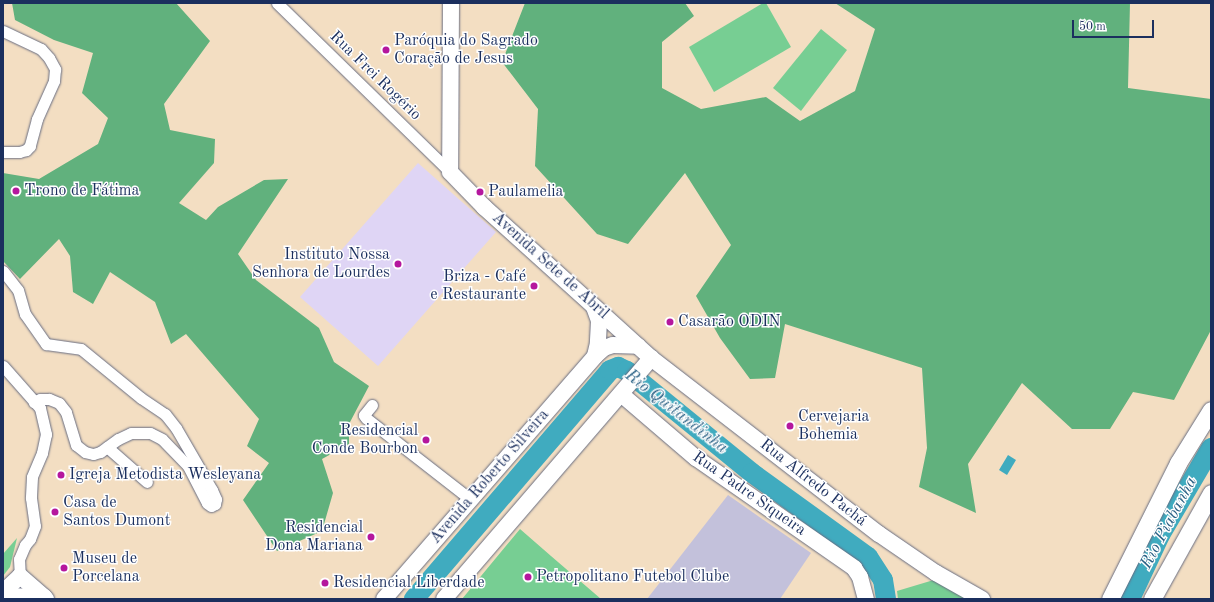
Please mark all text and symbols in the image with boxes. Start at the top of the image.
scale bar [1074,12,1156,38]
text: 50 m [1079,21,1106,33]
street label: Rua Frei Rogério [325,27,425,125]
place label: Paróquia do Sagrado Coração de Jesus [394,31,538,69]
marker: Paróquia do Sagrado Coração de Jesus [381,45,391,55]
place label: Trono de Fátima [24,181,139,201]
place label: Paulamelia [488,182,563,202]
marker: Trono de Fátima [11,186,21,196]
marker: Paulamelia [475,187,485,197]
street label: Avenida Sete de Abril [488,209,612,323]
place label: Instituto Nossa Senhora de Lourdes [252,245,390,283]
marker: Instituto Nossa Senhora de Lourdes [393,259,403,269]
place label: Briza - Café e Restaurante [430,267,526,305]
marker: Briza - Café e Restaurante [529,281,539,291]
place label: Casarão ODIN [678,312,781,332]
marker: Casarão ODIN [665,317,675,327]
water label: Rio Quitandinha [621,366,731,458]
street label: Avenida Roberto Silveira [426,406,554,548]
place label: Cervejaria Bohemia [798,407,870,445]
place label: Residencial Conde Bourbon [312,421,418,459]
marker: Cervejaria Bohemia [785,421,795,431]
marker: Residencial Conde Bourbon [421,435,431,445]
street label: Rua Alfredo Pachá [756,435,870,531]
street label: Rua Padre Siqueira [689,448,809,540]
place label: Igreja Metodista Wesleyana [69,465,261,485]
marker: Igreja Metodista Wesleyana [56,470,66,480]
water label: Rio Piabanha [1136,474,1202,572]
place label: Casa de Santos Dumont [63,493,170,531]
marker: Casa de Santos Dumont [50,507,60,517]
place label: Residencial Dona Mariana [265,518,363,556]
marker: Residencial Dona Mariana [366,532,376,542]
place label: Museu de Porcelana [72,549,140,587]
marker: Museu de Porcelana [59,563,69,573]
place label: Petropolitano Futebol Clube [536,567,729,587]
marker: Petropolitano Futebol Clube [523,572,533,582]
place label: Residencial Liberdade [333,573,485,593]
marker: Residencial Liberdade [320,578,330,588]

